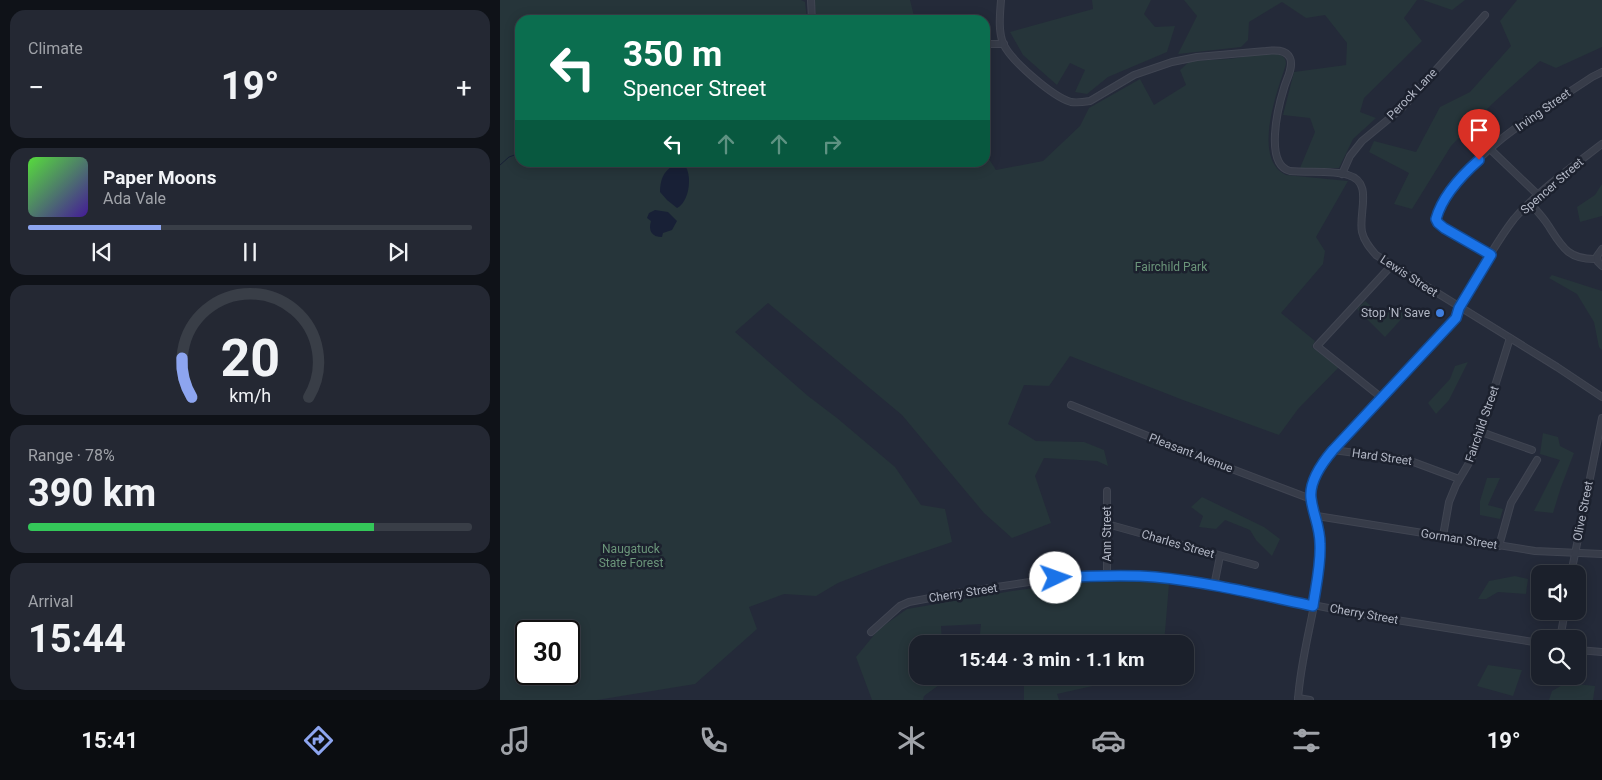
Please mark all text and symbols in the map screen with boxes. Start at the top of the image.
text: 350 m [623,34,722,75]
icon: left [540,35,605,100]
text: Climate [28,39,83,58]
text: 19° [221,64,279,108]
street label: Perock Lane [1384,65,1440,123]
text: − [28,71,44,104]
text: + [456,71,472,104]
text: Spencer Street [623,76,766,101]
street label: Irving Street [1513,86,1573,134]
pin [1458,109,1500,160]
icon: arrive [1465,116,1493,144]
icon: left [659,130,687,158]
icon: ahead [712,130,740,158]
icon: ahead [765,130,793,158]
icon: right [818,130,846,158]
street label: Spencer Street [1518,155,1586,217]
text: Paper Moons [103,166,216,189]
text: Ada Vale [103,189,166,208]
icon: previous [88,238,116,266]
icon: pause [236,238,264,266]
icon: next [384,238,412,266]
street label: Lewis Street [1378,252,1440,300]
park label: Fairchild Park [1135,260,1208,274]
place label: Stop 'N' Save [1361,306,1430,320]
marker: Stop 'N' Save [1434,307,1446,319]
text: 20 [220,328,280,389]
street label: Fairchild Street [1462,384,1502,464]
text: km/h [229,385,271,406]
street label: Pleasant Avenue [1147,431,1235,475]
text: Range · 78% [28,446,115,465]
street label: Hard Street [1351,446,1413,468]
text: 390 km [28,471,156,515]
street label: Olive Street [1570,480,1596,542]
street label: Ann Street [1100,506,1114,562]
street label: Gorman Street [1420,526,1498,552]
street label: Charles Street [1140,527,1216,561]
park label: Naugatuck State Forest [599,542,663,570]
position arrow [1029,551,1081,603]
map controls [1531,565,1586,685]
button: sound [1531,565,1586,620]
street label: Cherry Street [928,581,998,605]
text: Arrival [28,592,73,611]
street label: Cherry Street [1329,601,1399,627]
text: 15:44 [28,617,126,661]
speed limit sign: 30 [515,620,580,685]
button: search [1531,630,1586,685]
text: 15:44 · 3 min · 1.1 km [959,648,1144,671]
icon: directions [301,723,336,758]
icon: music [498,723,533,758]
icon: phone [696,723,731,758]
icon: climate [894,723,929,758]
icon: car [1091,723,1126,758]
icon: filters [1289,723,1324,758]
text: 15:41 [81,728,138,753]
text: 19° [1487,728,1521,753]

